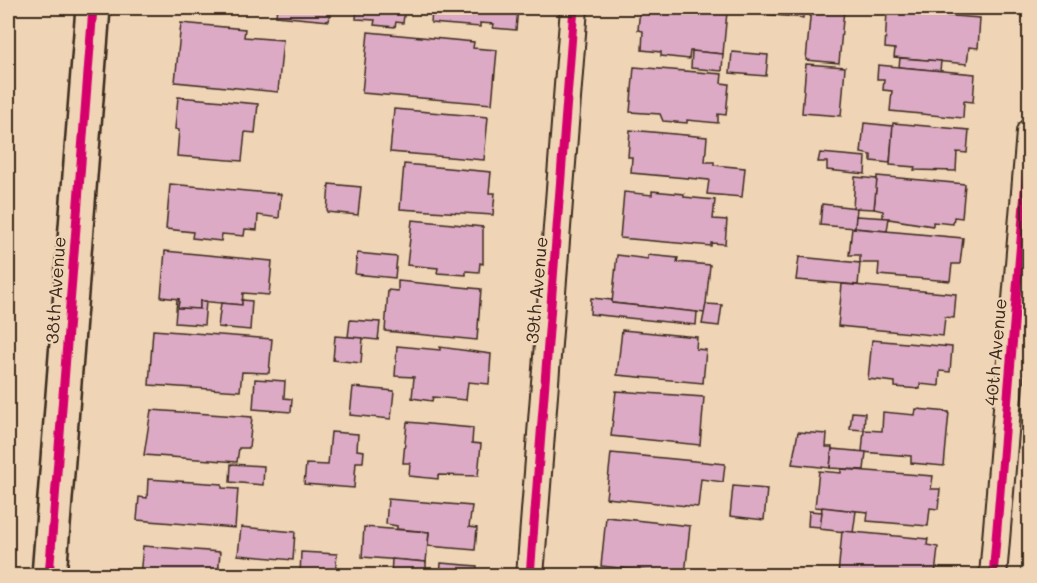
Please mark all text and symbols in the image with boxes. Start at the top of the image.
street label: 38th Avenue [39,236,71,344]
street label: 39th Avenue [519,236,553,344]
street label: 40th Avenue [978,297,1012,407]

